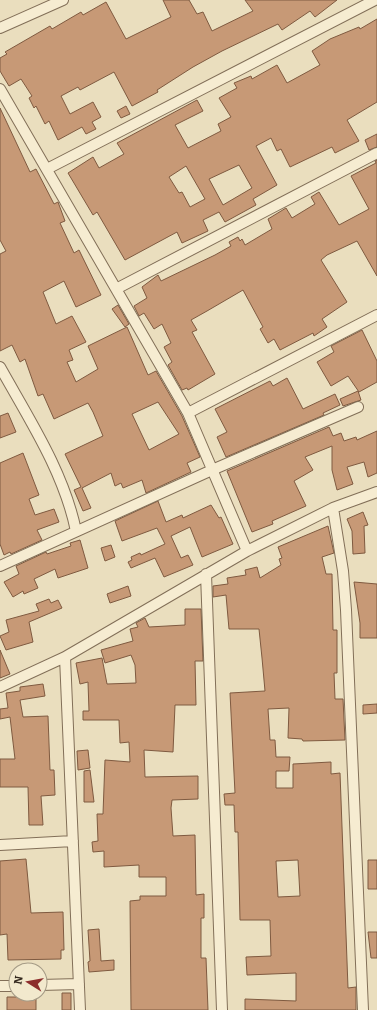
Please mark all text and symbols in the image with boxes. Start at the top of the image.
north arrow [8,962,48,1002]
text: N [11,974,26,986]

